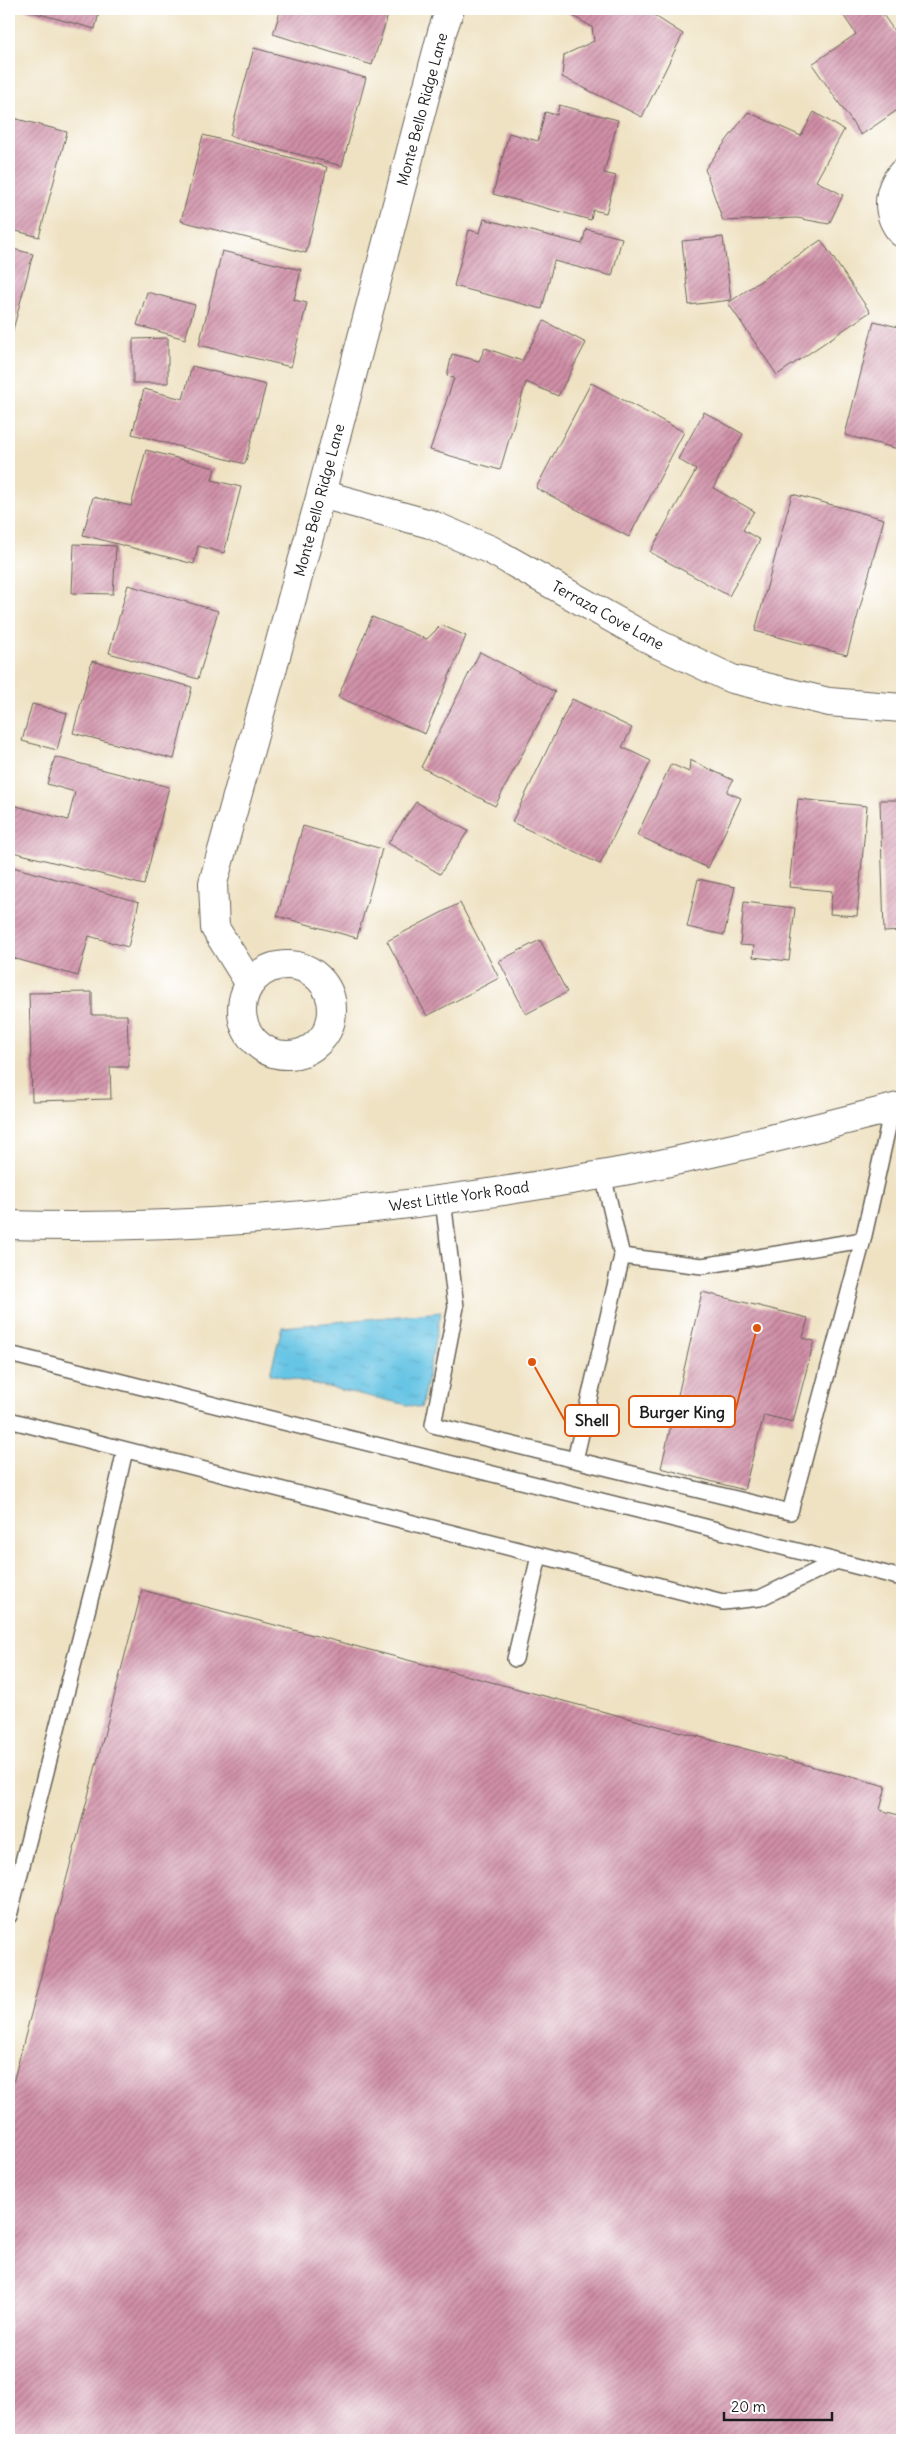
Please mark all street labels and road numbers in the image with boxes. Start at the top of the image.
street label: Monte Bello Ridge Lane [392,31,452,187]
street label: Monte Bello Ridge Lane [289,422,349,578]
street label: Terraza Cove Lane [549,576,667,654]
street label: West Little York Road [388,1177,531,1215]

